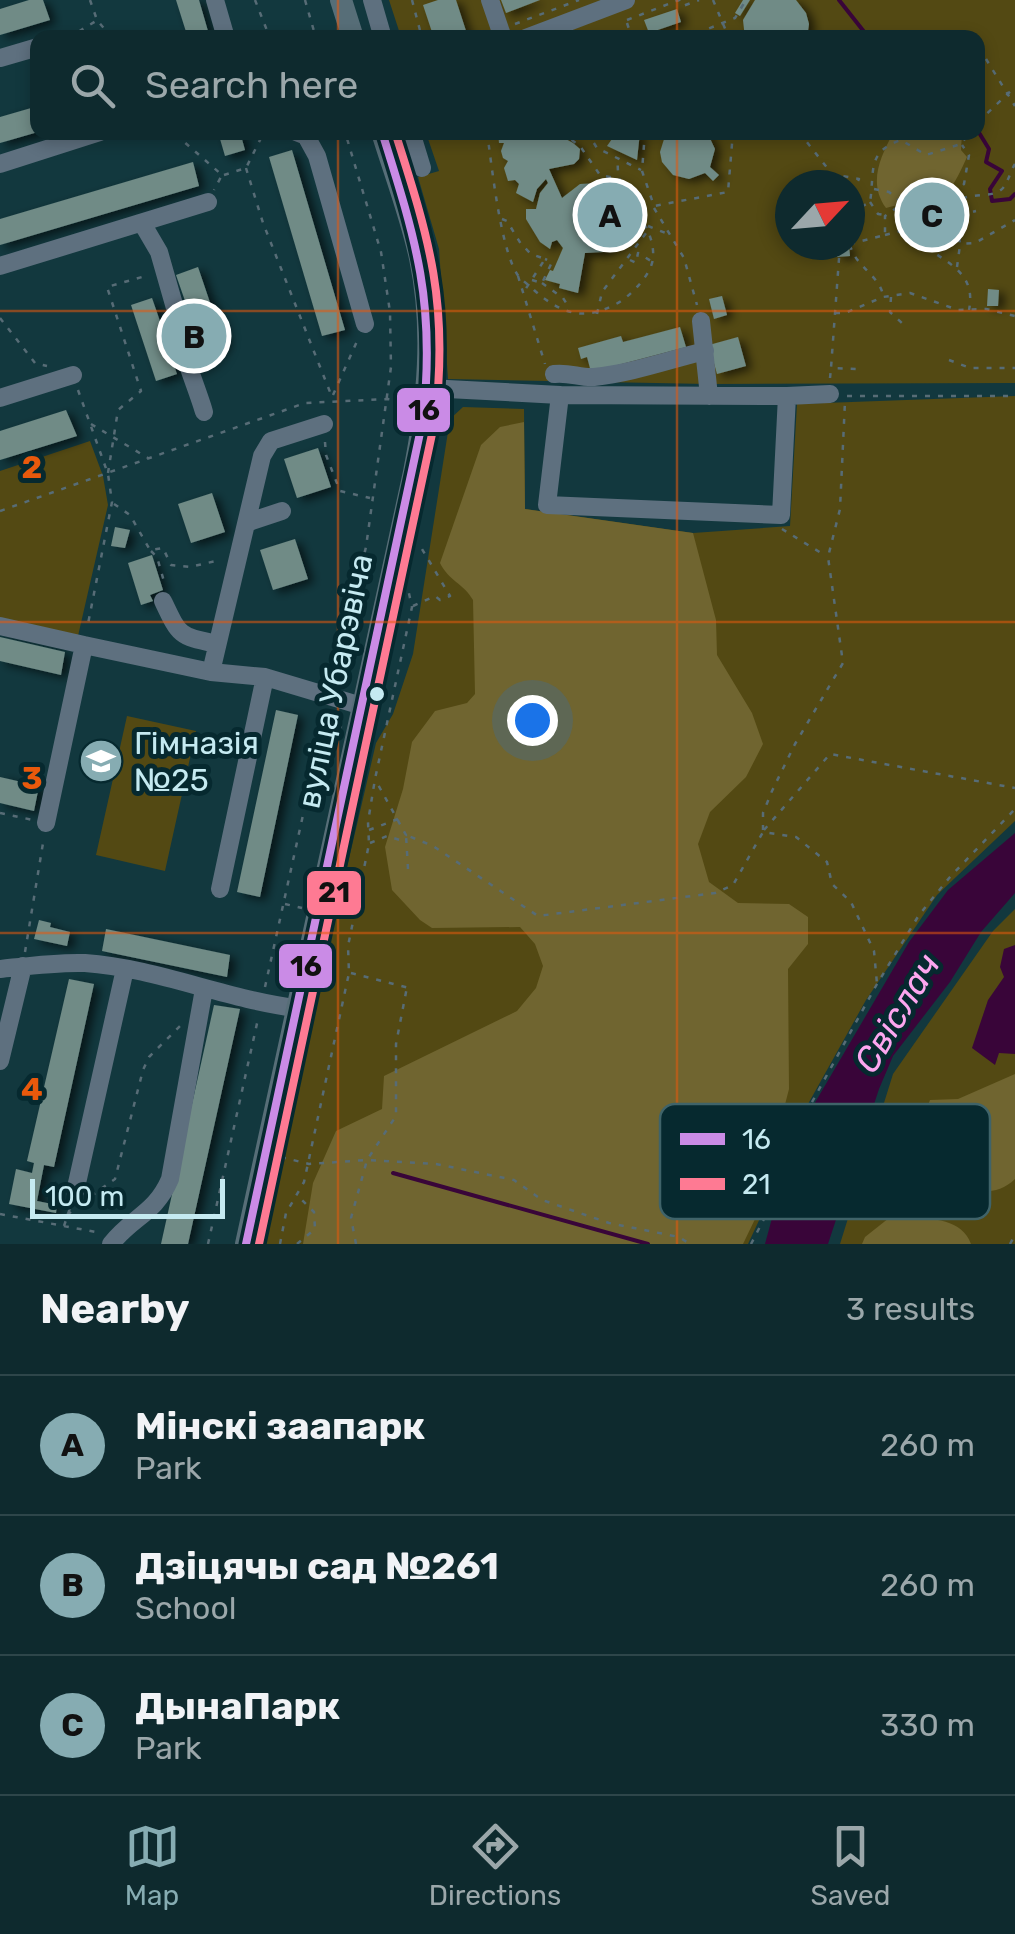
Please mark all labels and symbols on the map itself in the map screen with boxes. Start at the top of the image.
north arrow [775,170,865,260]
pin: A [578,178,642,252]
pin: C [900,178,964,252]
pin: B [162,298,226,374]
line badge: 16 [395,386,452,434]
text: 16 [408,394,440,427]
text: 2 [22,448,42,486]
street label: вуліца Убарэвіча [289,550,381,812]
unlabelled marker [367,684,387,704]
your location [507,695,558,746]
place label: Гімназія №25 [134,724,259,799]
school or university icon: Гімназія №25 [78,738,124,784]
text: 3 [21,759,43,797]
line badge: 21 [305,869,363,917]
text: 21 [318,876,350,909]
line badge: 16 [277,942,334,990]
water label: Свіслач [845,946,949,1080]
text: 16 [290,950,322,983]
text: 4 [21,1070,43,1108]
legend [660,1104,990,1219]
text: 16 [742,1123,771,1156]
text: 21 [742,1168,770,1201]
scale bar [30,1174,225,1218]

